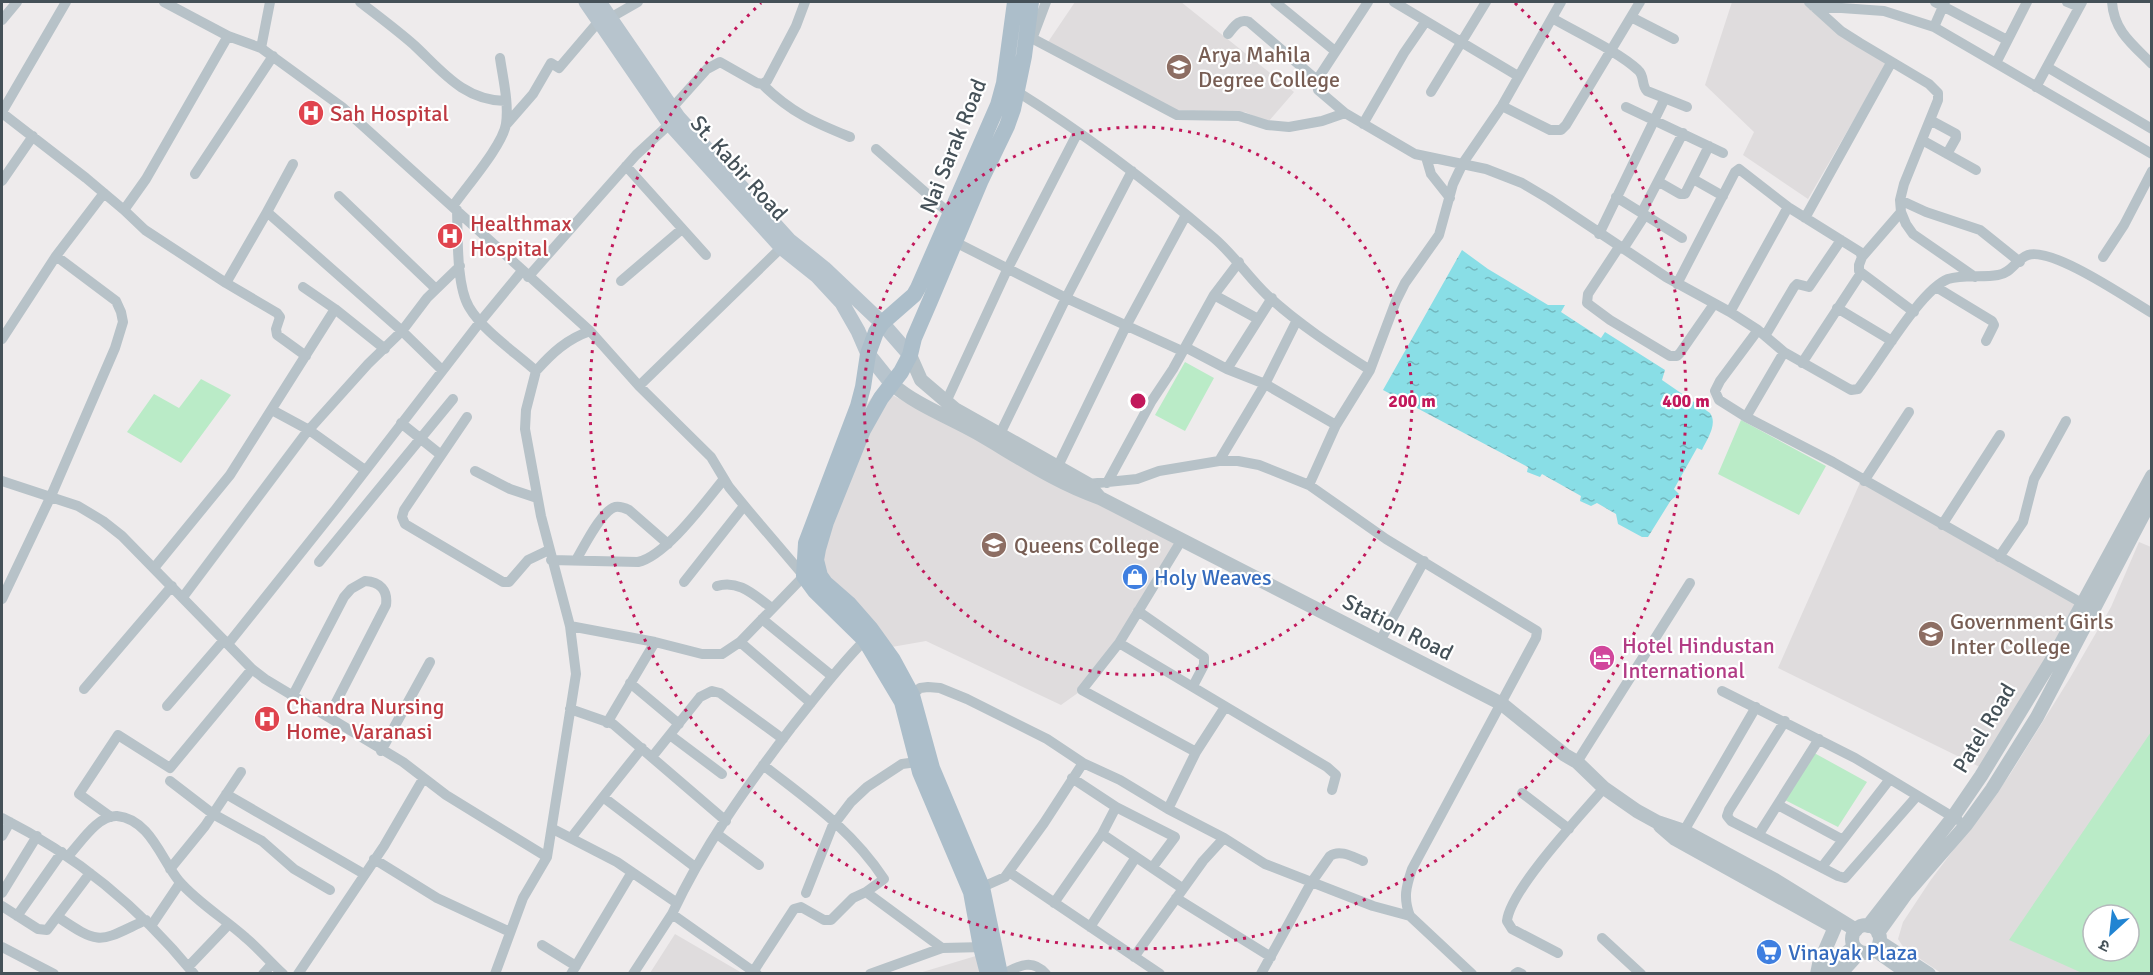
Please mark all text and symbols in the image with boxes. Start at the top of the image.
place label: Arya Mahila Degree College [1198,41,1340,93]
school or university icon: Arya Mahila Degree College [1164,52,1194,82]
street label: Nai Sarak Road [914,75,992,217]
hospital icon: Sah Hospital [296,98,326,128]
place label: Sah Hospital [330,100,449,127]
street label: St. Kabir Road [685,110,793,226]
place label: Healthmax Hospital [470,210,572,262]
hospital icon: Healthmax Hospital [435,221,465,251]
text: 200 m [1388,390,1436,412]
text: 400 m [1662,390,1710,412]
centre of rings [1128,391,1148,411]
school or university icon: Queens College [979,530,1009,560]
place label: Queens College [1014,532,1159,559]
shop icon: Holy Weaves [1120,562,1150,592]
place label: Holy Weaves [1154,564,1272,591]
street label: Station Road [1338,588,1458,666]
place label: Government Girls Inter College [1950,608,2114,660]
school or university icon: Government Girls Inter College [1916,619,1946,649]
place label: Hotel Hindustan International [1622,632,1775,684]
hotel icon: Hotel Hindustan International [1587,643,1617,673]
street label: Patel Road [1947,678,2021,778]
place label: Chandra Nursing Home, Varanasi [286,693,444,745]
hospital icon: Chandra Nursing Home, Varanasi [252,704,282,734]
north arrow [2081,903,2141,963]
text: उ [2095,934,2113,957]
supermarket icon: Vinayak Plaza [1754,937,1784,967]
place label: Vinayak Plaza [1788,939,1918,966]

